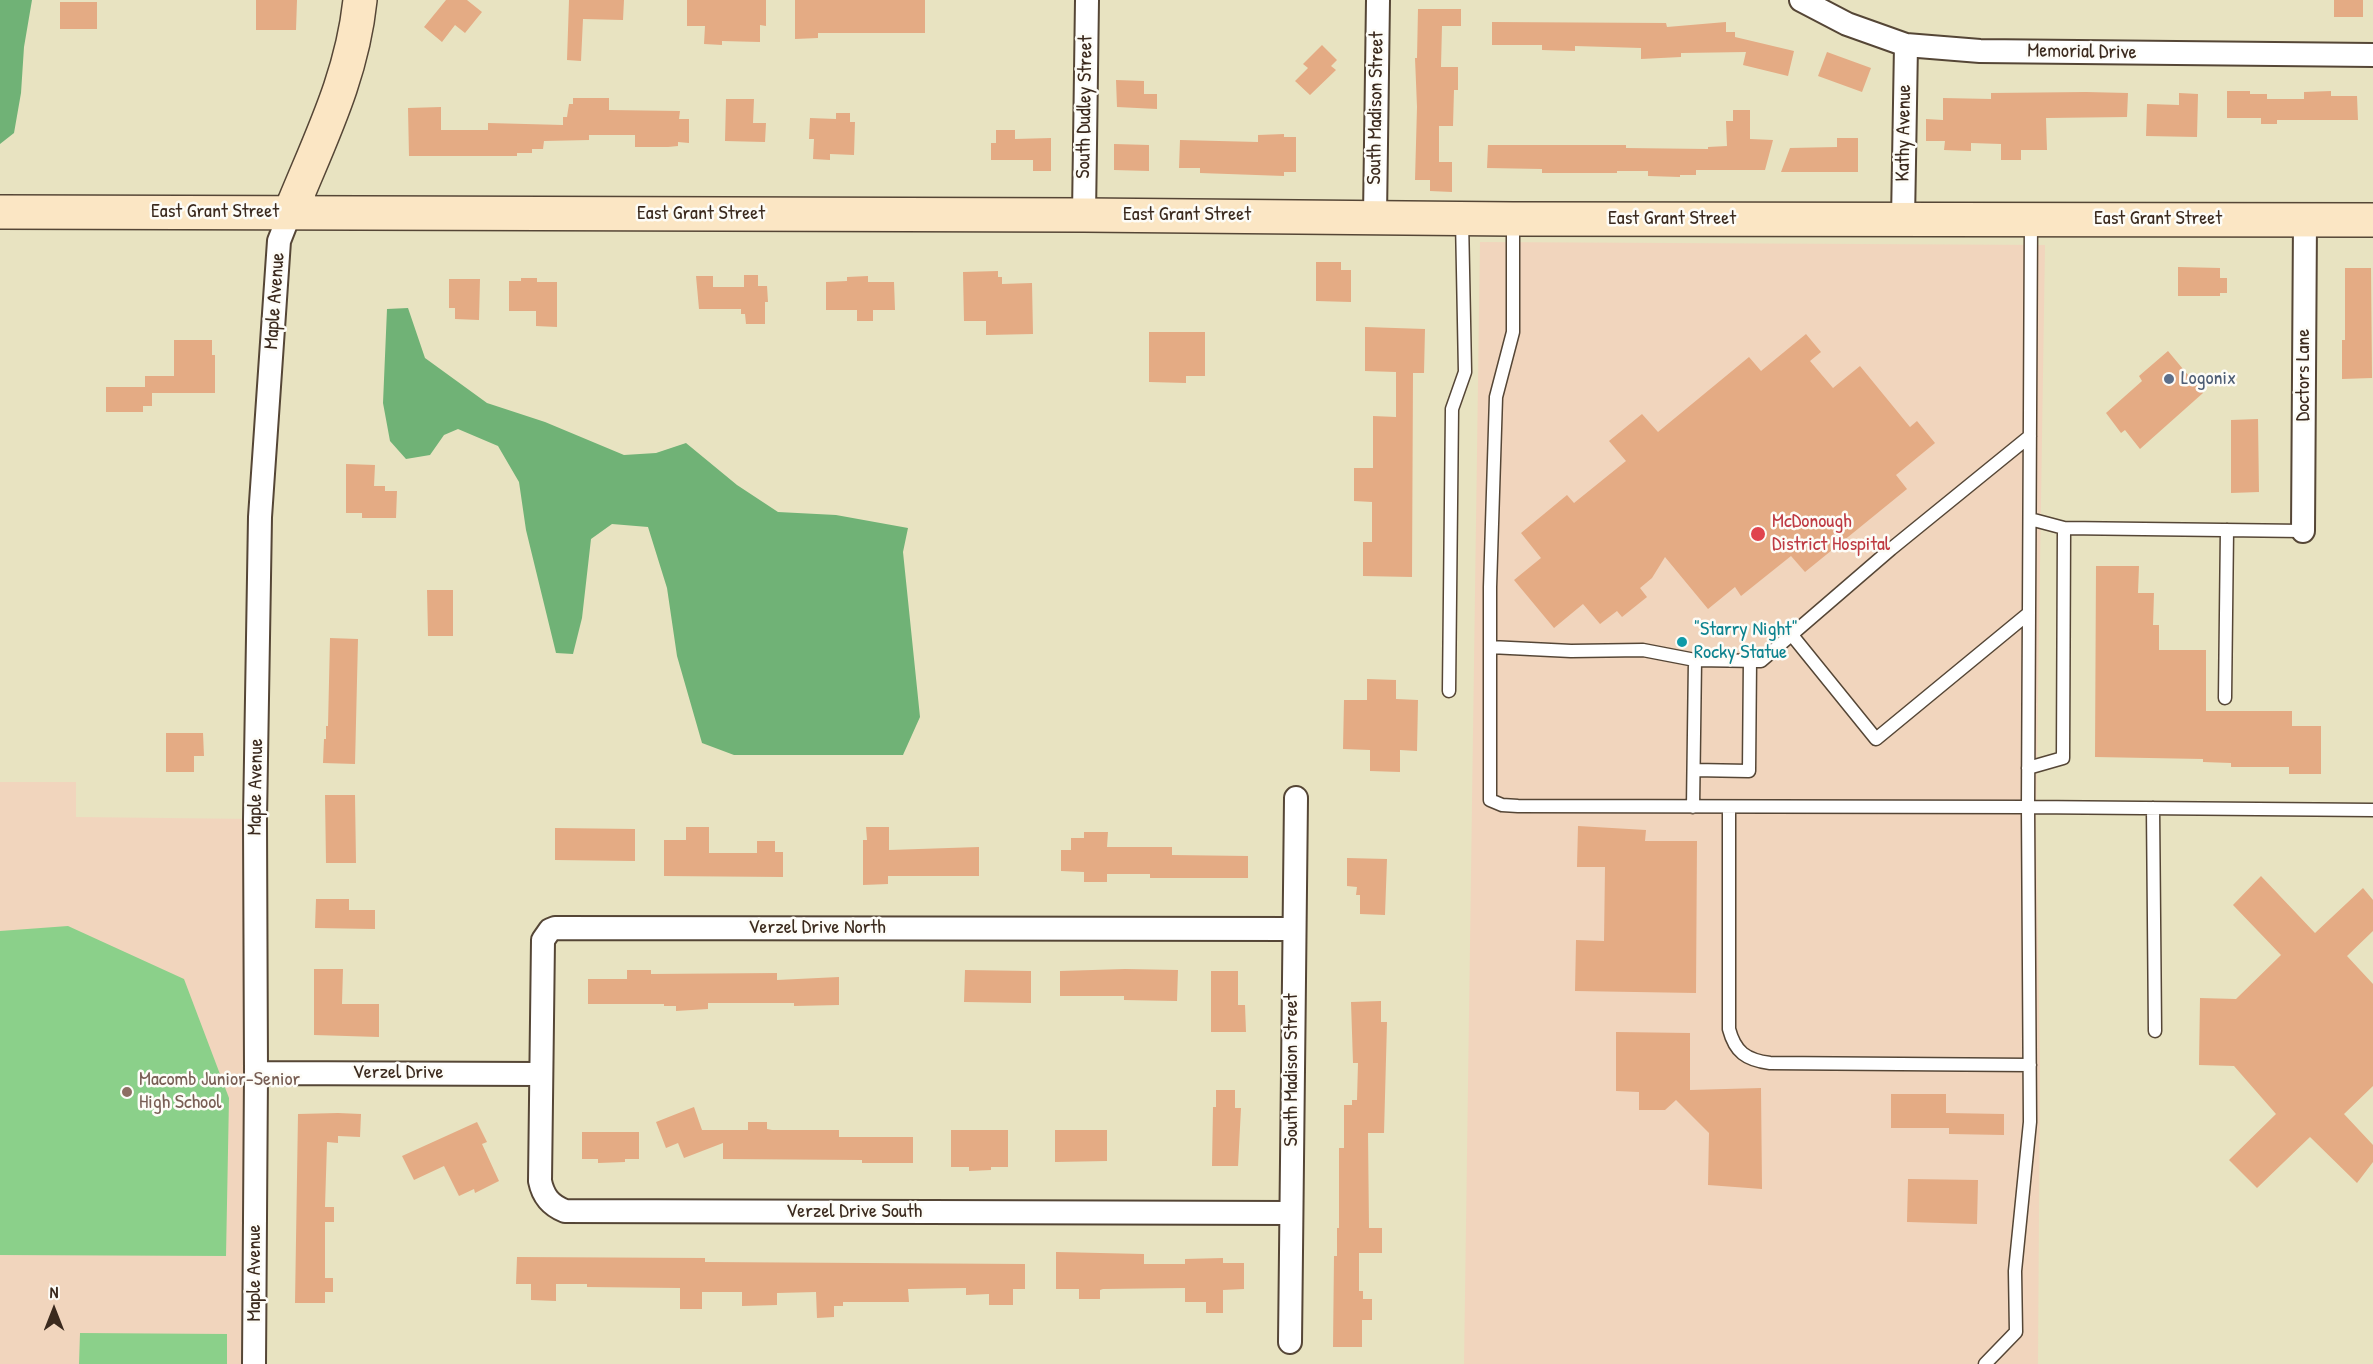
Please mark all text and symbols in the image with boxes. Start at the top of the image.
street label: South Madison Street [1363,31,1389,185]
street label: South Dudley Street [1072,35,1098,179]
street label: Memorial Drive [2027,39,2137,65]
street label: Kathy Avenue [1891,84,1917,182]
street label: East Grant Street [151,200,279,224]
street label: East Grant Street [637,202,765,226]
street label: East Grant Street [1123,203,1251,227]
street label: East Grant Street [1608,207,1736,231]
street label: East Grant Street [2094,207,2222,231]
street label: Maple Avenue [260,252,290,350]
street label: Doctors Lane [2292,329,2316,421]
place label: Logonix [2181,367,2236,391]
marker: Logonix [2162,372,2176,386]
place label: McDonough District Hospital [1772,510,1890,557]
marker: McDonough District Hospital [1749,525,1767,543]
place label: "Starry Night" Rocky Statue [1694,618,1798,665]
marker: "Starry Night" Rocky Statue [1675,635,1689,649]
street label: Maple Avenue [243,738,269,836]
street label: Verzel Drive North [748,916,886,940]
street label: South Madison Street [1280,993,1304,1147]
street label: Verzel Drive [353,1061,443,1085]
place label: Macomb Junior-Senior High School [139,1068,300,1115]
marker: Macomb Junior-Senior High School [120,1085,134,1099]
street label: Verzel Drive South [786,1200,922,1224]
street label: Maple Avenue [243,1225,267,1321]
north arrow [24,1280,84,1340]
text: N [50,1281,58,1303]

